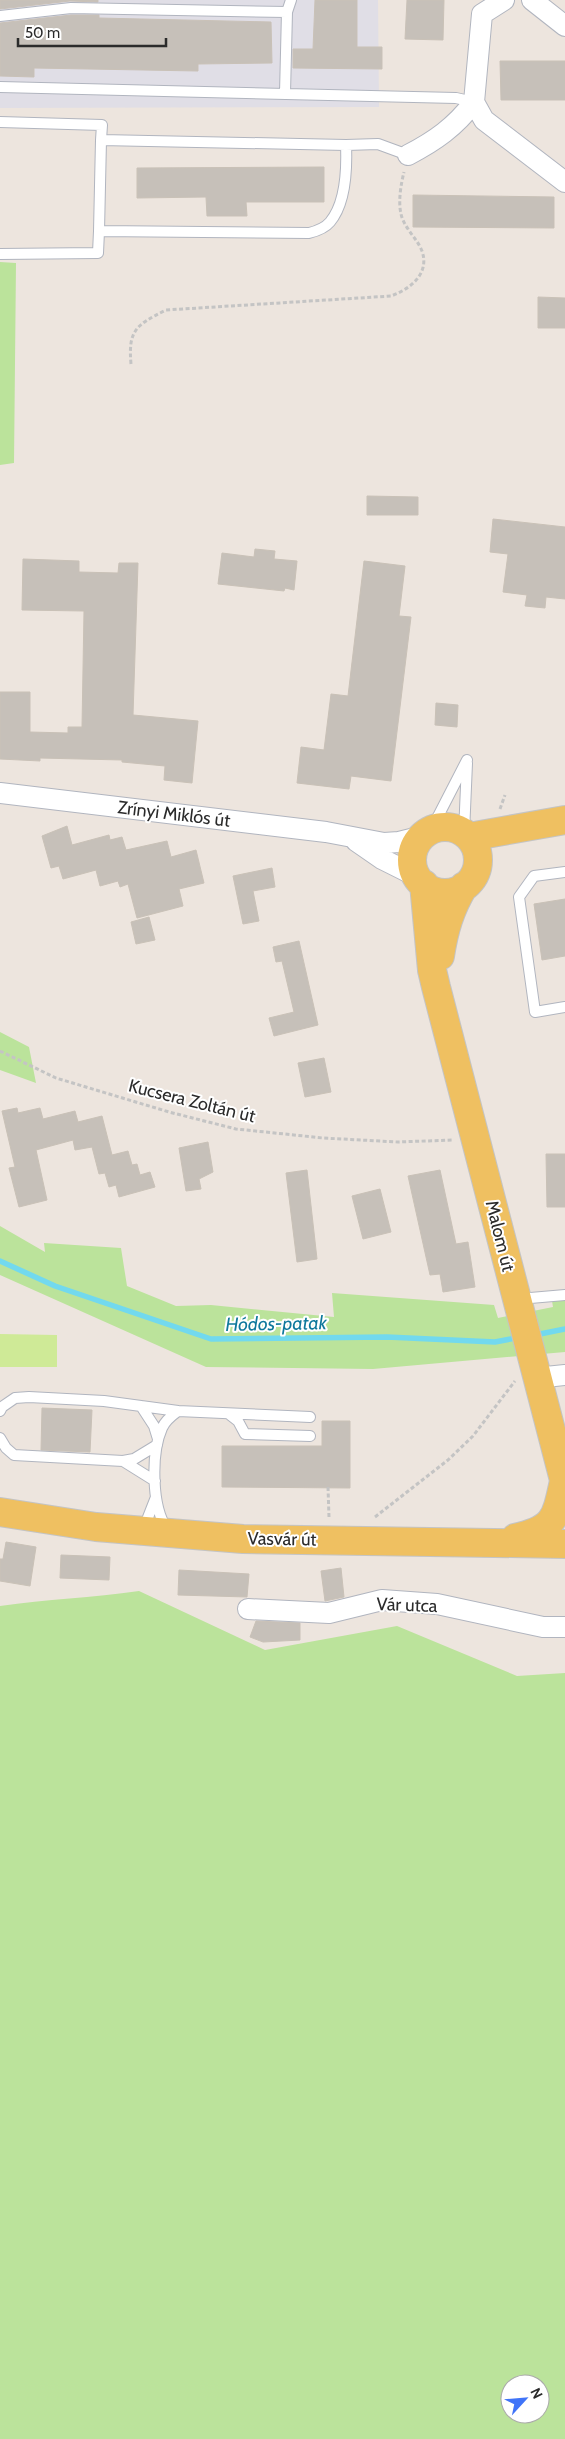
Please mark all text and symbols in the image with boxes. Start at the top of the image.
scale bar [18,15,165,47]
text: 50 m [25,24,60,42]
street label: Zrínyi Miklós út [117,796,231,832]
street label: Kucsera Zoltán út [126,1075,258,1127]
street label: Malom út [481,1198,519,1274]
water label: Hódos-patak [225,1311,328,1336]
street label: Vasvár út [247,1527,317,1551]
street label: Vár utca [376,1593,438,1617]
north arrow [500,2374,550,2424]
text: N [526,2385,547,2402]

